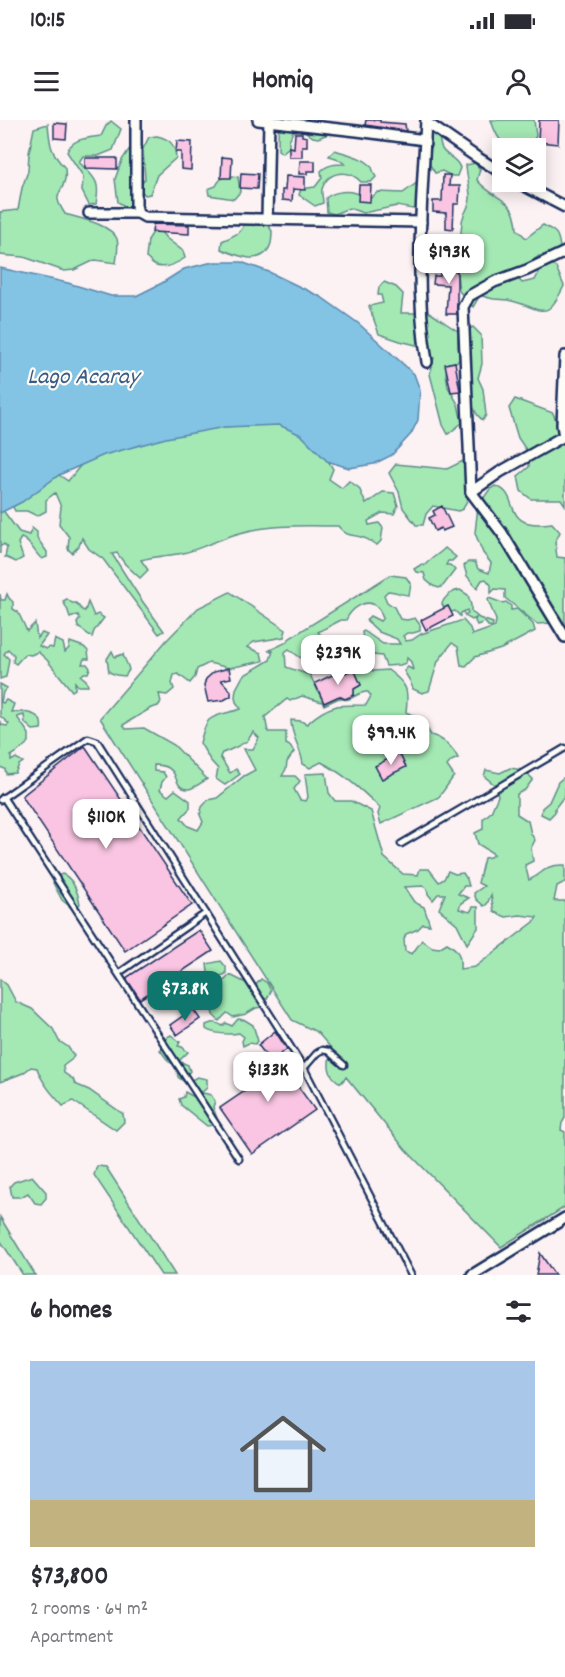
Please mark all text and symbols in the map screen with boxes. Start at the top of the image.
text: 10:15 [30,6,65,37]
text: Homiq [252,62,313,101]
icon: menu [30,65,63,98]
icon: person [502,65,535,98]
map controls [492,138,546,192]
button: layers [492,138,546,192]
pin: $193K [407,234,491,285]
text: $193K [428,239,470,267]
water label: Lago Acaray [27,361,142,395]
pin: $239K [296,635,380,686]
text: $239K [315,640,361,668]
pin: $99.4K [342,715,440,766]
text: $99.4K [366,720,416,748]
pin: $110K [64,799,148,850]
text: $110K [86,804,126,832]
pin: $73.8K [136,971,234,1022]
text: $73.8K [161,976,209,1004]
pin: $133K [226,1052,310,1103]
text: $133K [247,1057,289,1085]
text: 6 homes [30,1293,112,1330]
icon: filters [502,1295,535,1328]
icon: home [229,1400,337,1508]
text: $73,800 [30,1559,108,1596]
text: 2 rooms · 64 m² [30,1596,148,1624]
text: Apartment [30,1624,113,1652]

